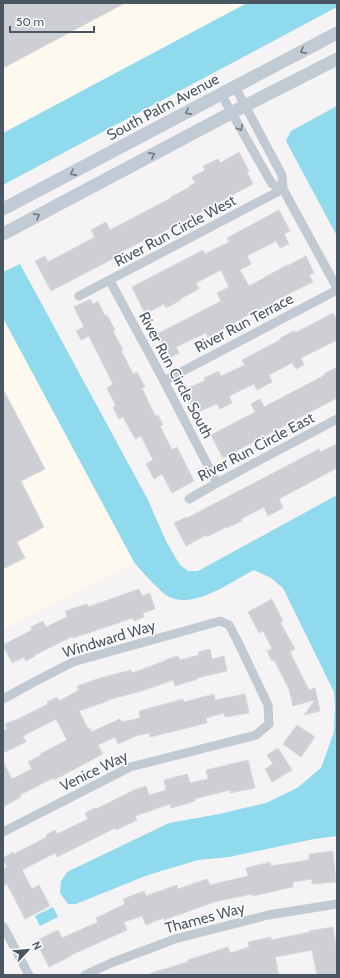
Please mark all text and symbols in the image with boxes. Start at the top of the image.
scale bar [10,8,94,34]
text: 50 m [16,14,44,29]
one-way arrow [299,46,307,54]
street label: South Palm Avenue [104,70,223,144]
one-way arrow [185,107,192,115]
one-way arrow [236,124,243,131]
one-way arrow [148,152,155,159]
one-way arrow [70,168,77,175]
street label: River Run Circle West [111,191,239,271]
one-way arrow [33,213,41,221]
street label: River Run Terrace [192,289,297,357]
street label: River Run Circle South [135,309,217,441]
street label: River Run Circle East [195,409,317,485]
street label: Windward Way [60,616,158,662]
street label: Venice Way [57,747,131,795]
street label: Thames Way [163,899,247,937]
north arrow [8,930,48,970]
text: N [29,939,45,952]

